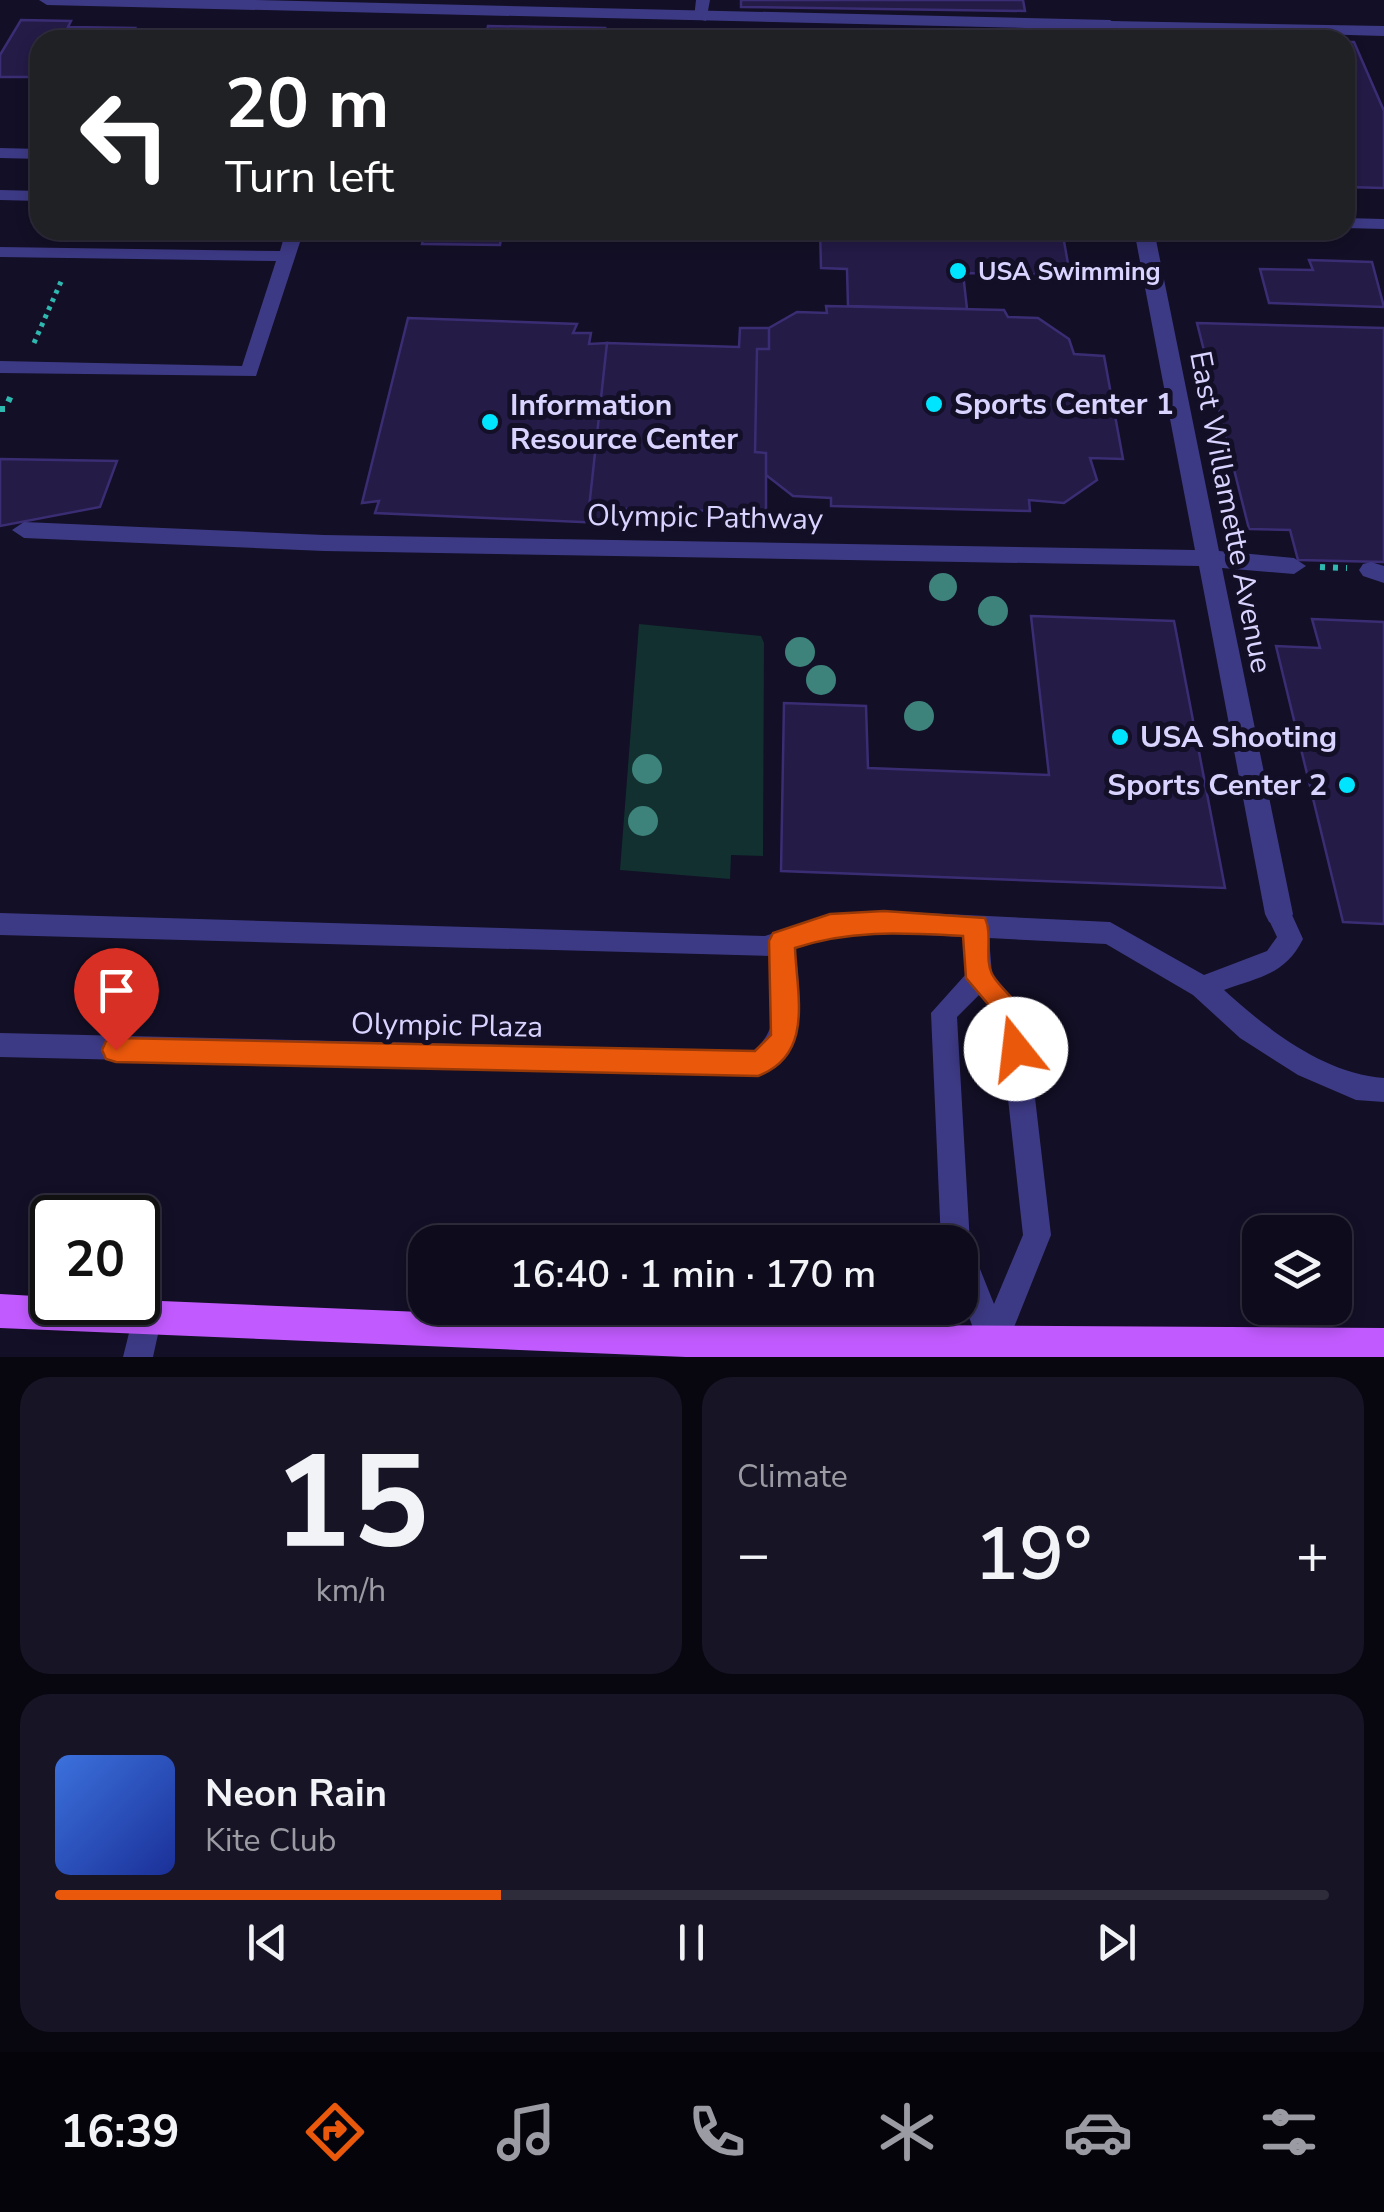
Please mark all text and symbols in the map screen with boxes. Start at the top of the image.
text: 20 m [225,56,389,152]
icon: left [60,70,190,200]
text: Turn left [225,147,394,208]
place label: USA Swimming [978,255,1161,289]
marker: USA Swimming [947,260,969,282]
street label: East Willamette Avenue [1179,348,1282,677]
place label: Sports Center 1 [954,384,1174,425]
place label: Information Resource Center [510,385,738,460]
marker: Sports Center 1 [923,393,945,415]
marker: Information Resource Center [479,411,501,433]
street label: Olympic Pathway [586,495,824,540]
place label: USA Shooting [1140,717,1337,758]
marker: USA Shooting [1109,726,1131,748]
place label: Sports Center 2 [1107,765,1327,806]
marker: Sports Center 2 [1336,774,1358,796]
pin [74,948,159,1051]
icon: arrive [89,963,144,1018]
position arrow [964,997,1068,1101]
street label: Olympic Plaza [351,1003,543,1048]
speed limit sign: 20 [30,1195,160,1325]
map controls [1242,1215,1352,1325]
button: layers [1242,1215,1352,1325]
text: 16:40 · 1 min · 170 m [510,1249,876,1300]
text: 15 [273,1415,429,1592]
text: Climate [737,1455,848,1498]
text: 19° [974,1503,1092,1605]
text: − [737,1517,770,1592]
text: + [1296,1517,1329,1592]
text: km/h [316,1569,386,1612]
text: Neon Rain [205,1768,387,1819]
text: Kite Club [205,1819,336,1862]
icon: previous [240,1915,295,1970]
icon: pause [664,1915,719,1970]
icon: next [1089,1915,1144,1970]
icon: directions [300,2097,370,2167]
icon: music [491,2097,561,2167]
icon: phone [682,2097,752,2167]
icon: climate [872,2097,942,2167]
icon: car [1063,2097,1133,2167]
icon: filters [1254,2097,1324,2167]
text: 16:39 [60,2102,180,2163]

